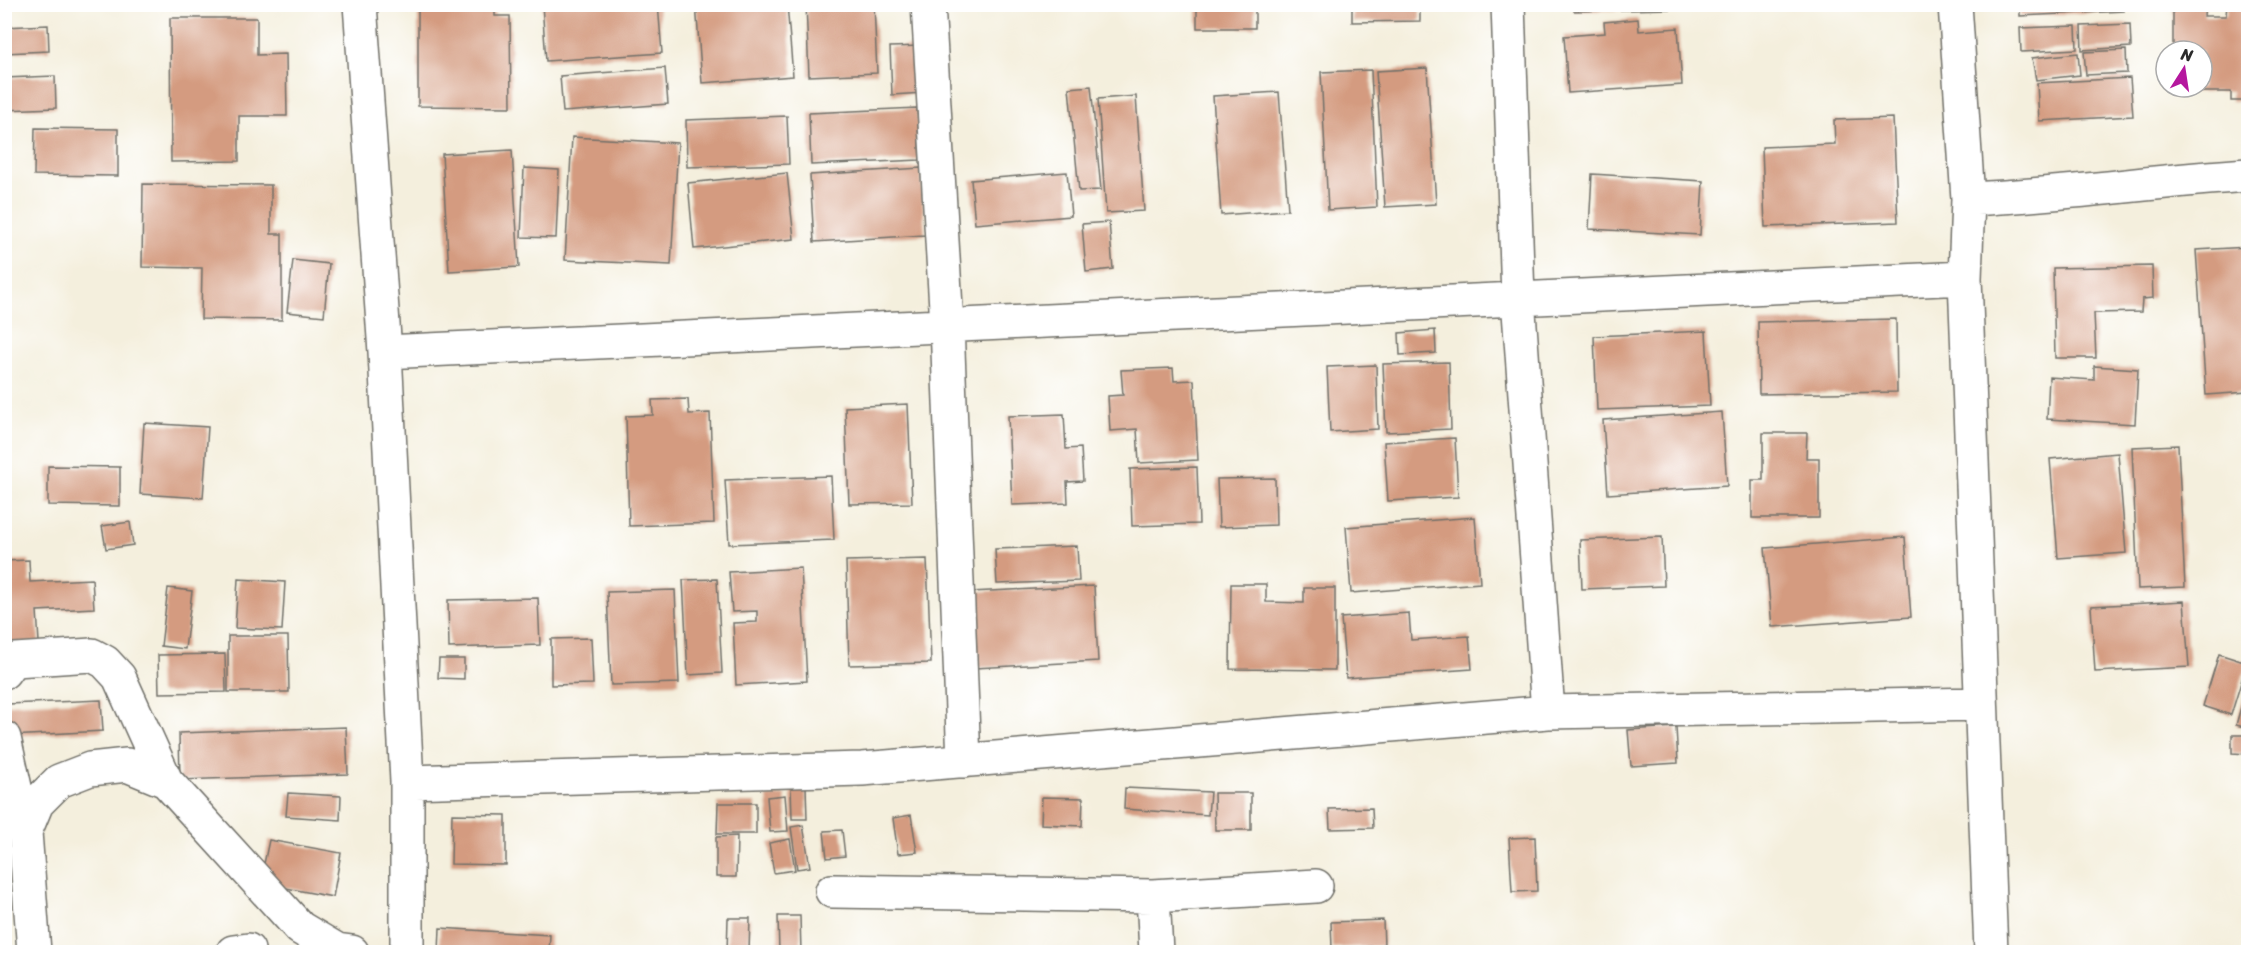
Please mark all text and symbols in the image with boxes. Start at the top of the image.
north arrow [2154,39,2214,99]
text: N [2178,39,2196,70]

